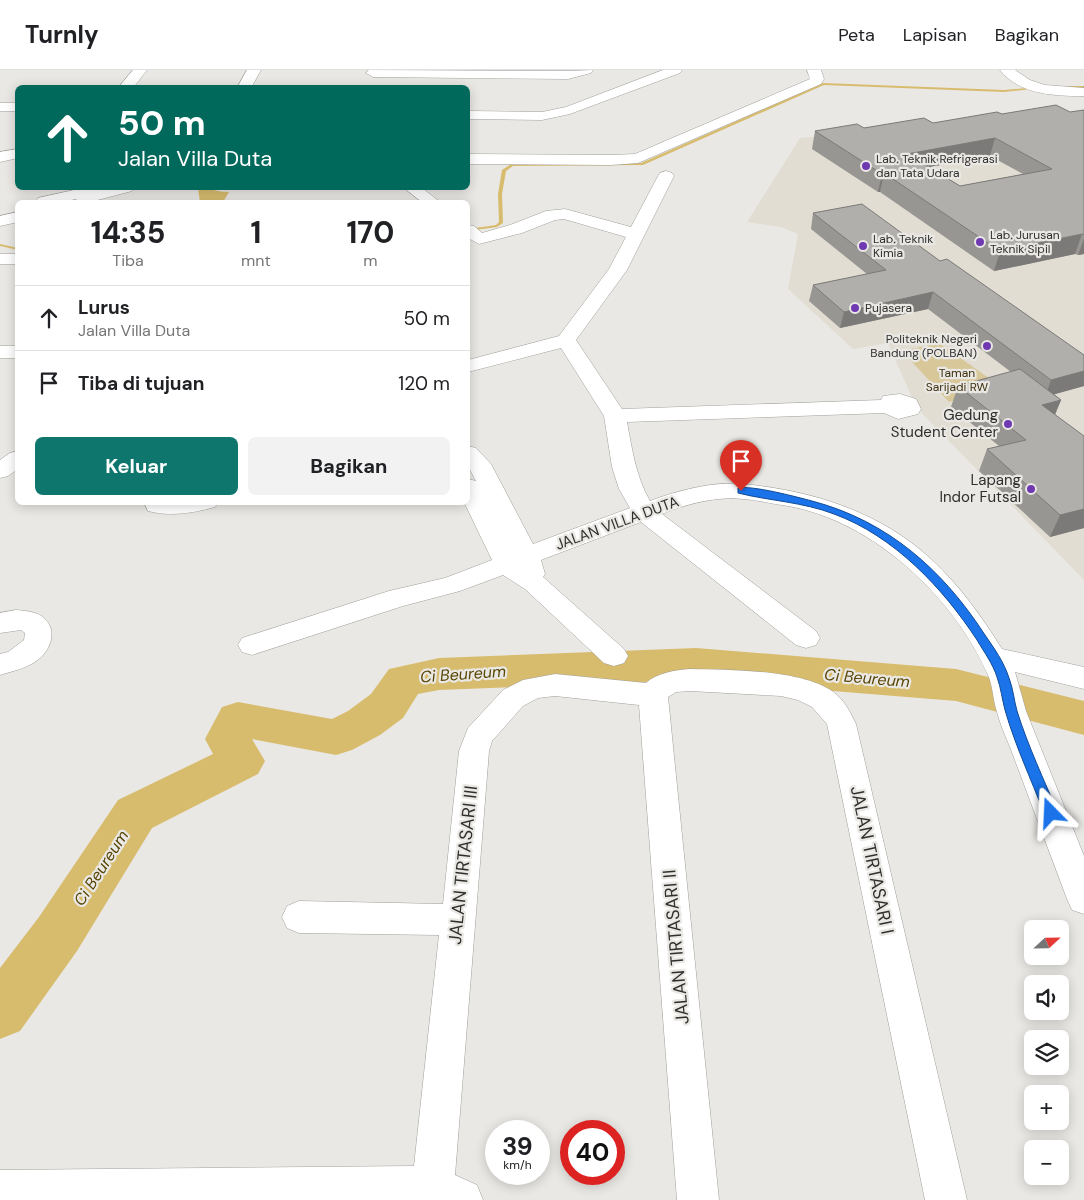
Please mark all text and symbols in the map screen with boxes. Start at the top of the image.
text: Turnly [25,19,98,50]
text: Peta [838,23,875,47]
text: Lapisan [903,23,967,47]
text: Bagikan [995,23,1059,47]
text: 50 m [118,100,206,146]
icon: ahead [35,105,100,170]
text: Jalan Villa Duta [118,144,272,173]
place label: Lab. Teknik Refrigerasi dan Tata Udara [876,151,998,181]
marker: Lab. Teknik Refrigerasi dan Tata Udara [860,160,872,172]
text: 14:35 [91,213,165,252]
text: 1 [250,213,261,252]
text: 170 [346,213,394,252]
place label: Lab. Jurusan Teknik Sipil [990,227,1060,257]
place label: Lab. Teknik Kimia [873,231,933,261]
marker: Lab. Jurusan Teknik Sipil [974,236,986,248]
marker: Lab. Teknik Kimia [857,240,869,252]
text: Tiba [112,250,144,271]
text: mnt [241,250,271,271]
text: m [363,250,378,271]
text: Lurus [78,295,130,320]
place label: Pujasera [865,300,912,316]
marker: Pujasera [849,302,861,314]
icon: ahead [35,304,63,332]
text: 50 m [403,306,450,331]
text: Jalan Villa Duta [78,320,190,341]
place label: Politeknik Negeri Bandung (POLBAN) [870,331,977,361]
marker: Politeknik Negeri Bandung (POLBAN) [981,340,993,352]
park label: Taman Sarijadi RW [926,365,989,395]
icon: arrive [35,369,63,397]
text: Tiba di tujuan [78,371,204,396]
text: 120 m [398,371,450,396]
place label: Gedung Student Center [891,405,998,442]
marker: Gedung Student Center [1002,418,1014,430]
button: Keluar [35,437,238,495]
button: Bagikan [248,437,450,495]
pin [720,440,762,491]
icon: arrive [727,447,755,475]
place label: Lapang Indor Futsal [940,470,1021,507]
marker: Lapang Indor Futsal [1025,483,1037,495]
street label: JALAN VILLA DUTA [553,491,681,555]
water label: Ci Beureum [419,661,507,687]
water label: Ci Beureum [823,664,911,692]
street label: JALAN TIRTASARI III [443,784,483,946]
street label: JALAN TIRTASARI I [845,784,899,936]
position arrow [1024,786,1076,838]
water label: Ci Beureum [69,826,133,910]
street label: JALAN TIRTASARI II [657,869,695,1025]
north arrow [1024,920,1069,965]
map controls [1024,920,1069,1185]
button: sound [1024,975,1069,1020]
button: layers [1024,1030,1069,1075]
button: + [1024,1085,1069,1130]
speed limit sign: 40 [560,1120,625,1185]
text: 39 [502,1130,533,1163]
button: − [1024,1140,1069,1185]
text: km/h [503,1157,532,1173]

